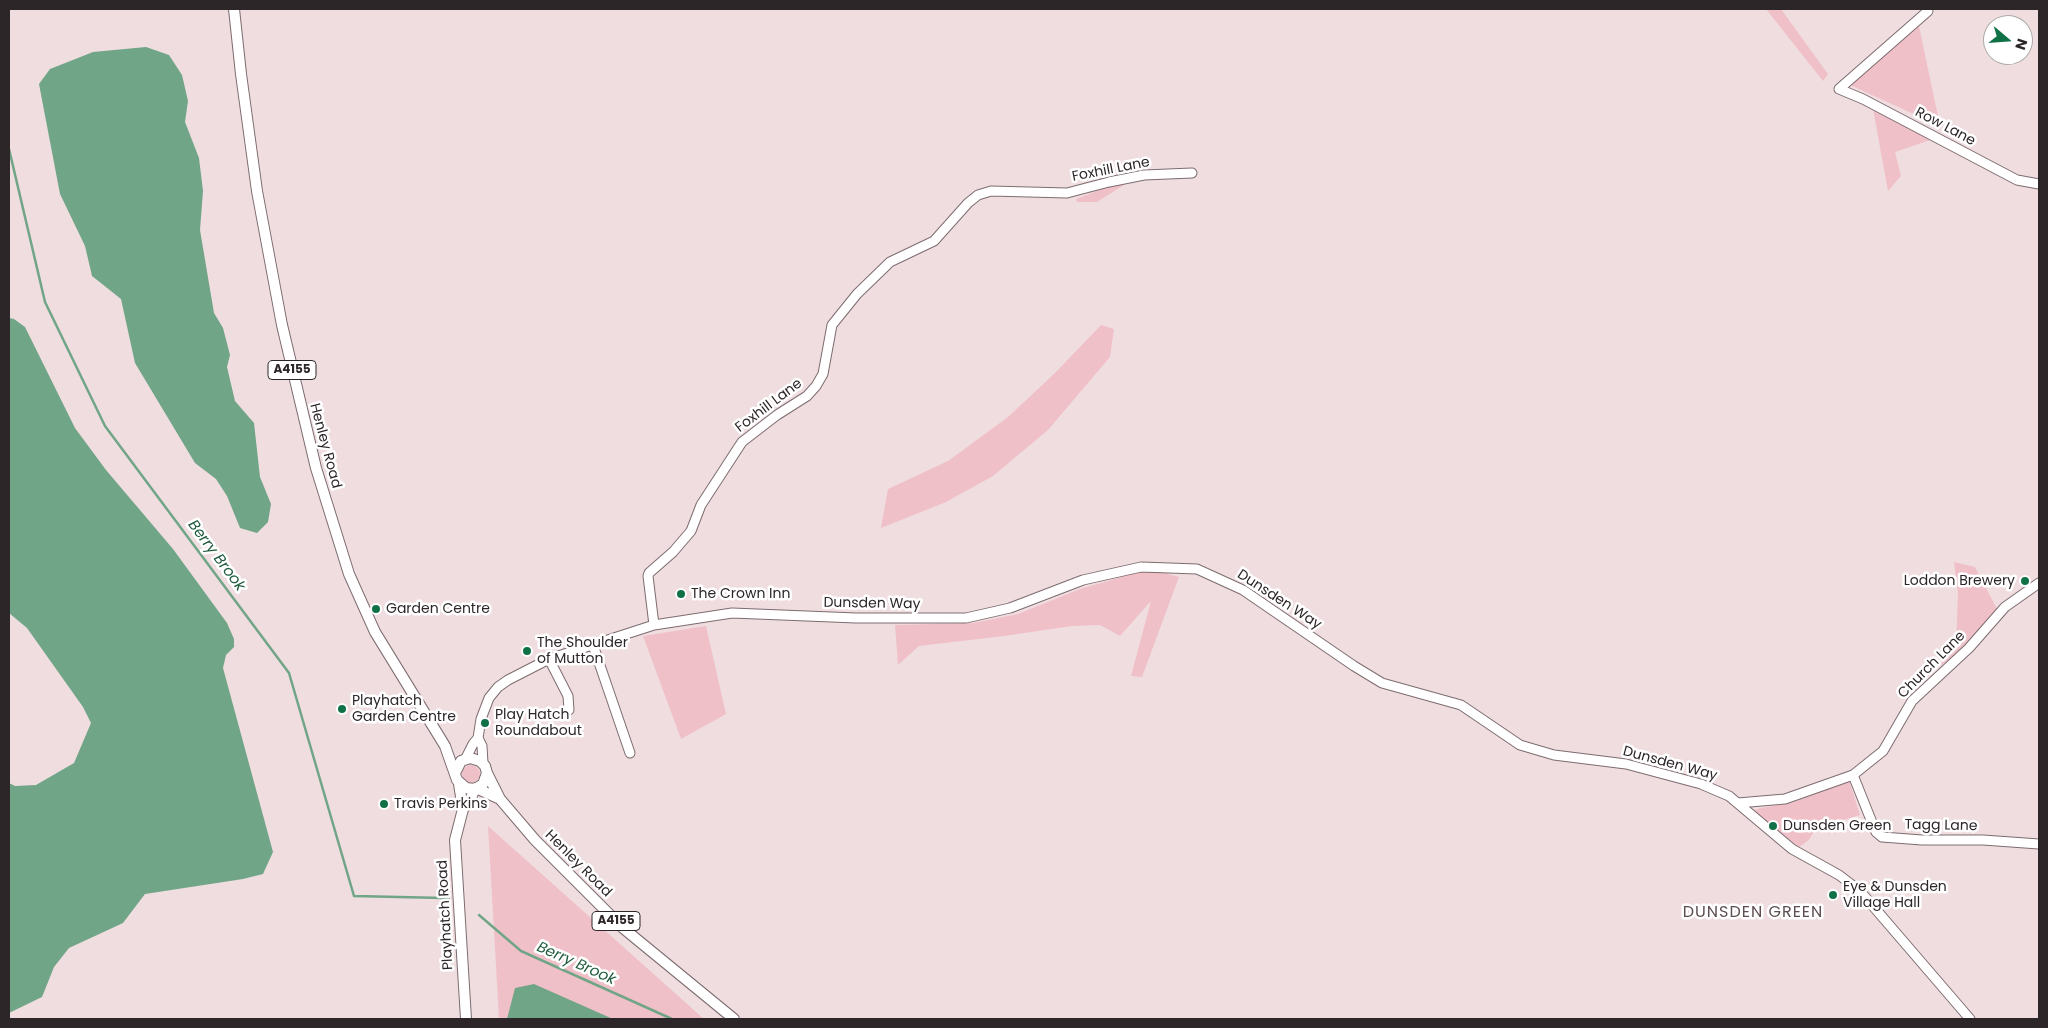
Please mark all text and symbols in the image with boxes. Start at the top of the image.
north arrow [1983,15,2033,65]
text: N [2010,36,2032,52]
street label: Row Lane [1912,104,1978,150]
street label: Foxhill Lane [1071,154,1151,186]
road number: A4155 [268,360,316,380]
street label: Foxhill Lane [732,376,806,436]
street label: Henley Road [306,402,344,490]
water label: Berry Brook [183,517,249,595]
street label: Dunsden Way [1234,567,1324,633]
place label: Loddon Brewery [1904,573,2015,589]
marker: Loddon Brewery [2019,575,2031,587]
place label: The Crown Inn [691,586,790,602]
marker: The Crown Inn [675,588,687,600]
street label: Dunsden Way [823,595,921,613]
place label: Garden Centre [386,601,490,617]
marker: Garden Centre [370,603,382,615]
street label: Church Lane [1895,628,1969,702]
place label: The Shoulder of Mutton [537,635,628,668]
marker: The Shoulder of Mutton [521,645,533,657]
place label: Playhatch Garden Centre [352,693,456,726]
marker: Playhatch Garden Centre [336,703,348,715]
place label: Play Hatch Roundabout [495,707,582,740]
marker: Play Hatch Roundabout [479,717,491,729]
street label: Dunsden Way [1621,743,1719,785]
place label: Travis Perkins [394,796,488,812]
marker: Travis Perkins [378,798,390,810]
street label: Tagg Lane [1904,817,1978,835]
place label: Dunsden Green [1783,818,1891,834]
marker: Dunsden Green [1767,820,1779,832]
street label: Henley Road [541,827,615,901]
street label: Playhatch Road [435,860,457,970]
place label: Eye & Dunsden Village Hall [1843,879,1947,912]
marker: Eye & Dunsden Village Hall [1827,889,1839,901]
district label: DUNSDEN GREEN [1681,903,1825,923]
road number: A4155 [592,911,640,930]
water label: Berry Brook [534,939,618,989]

